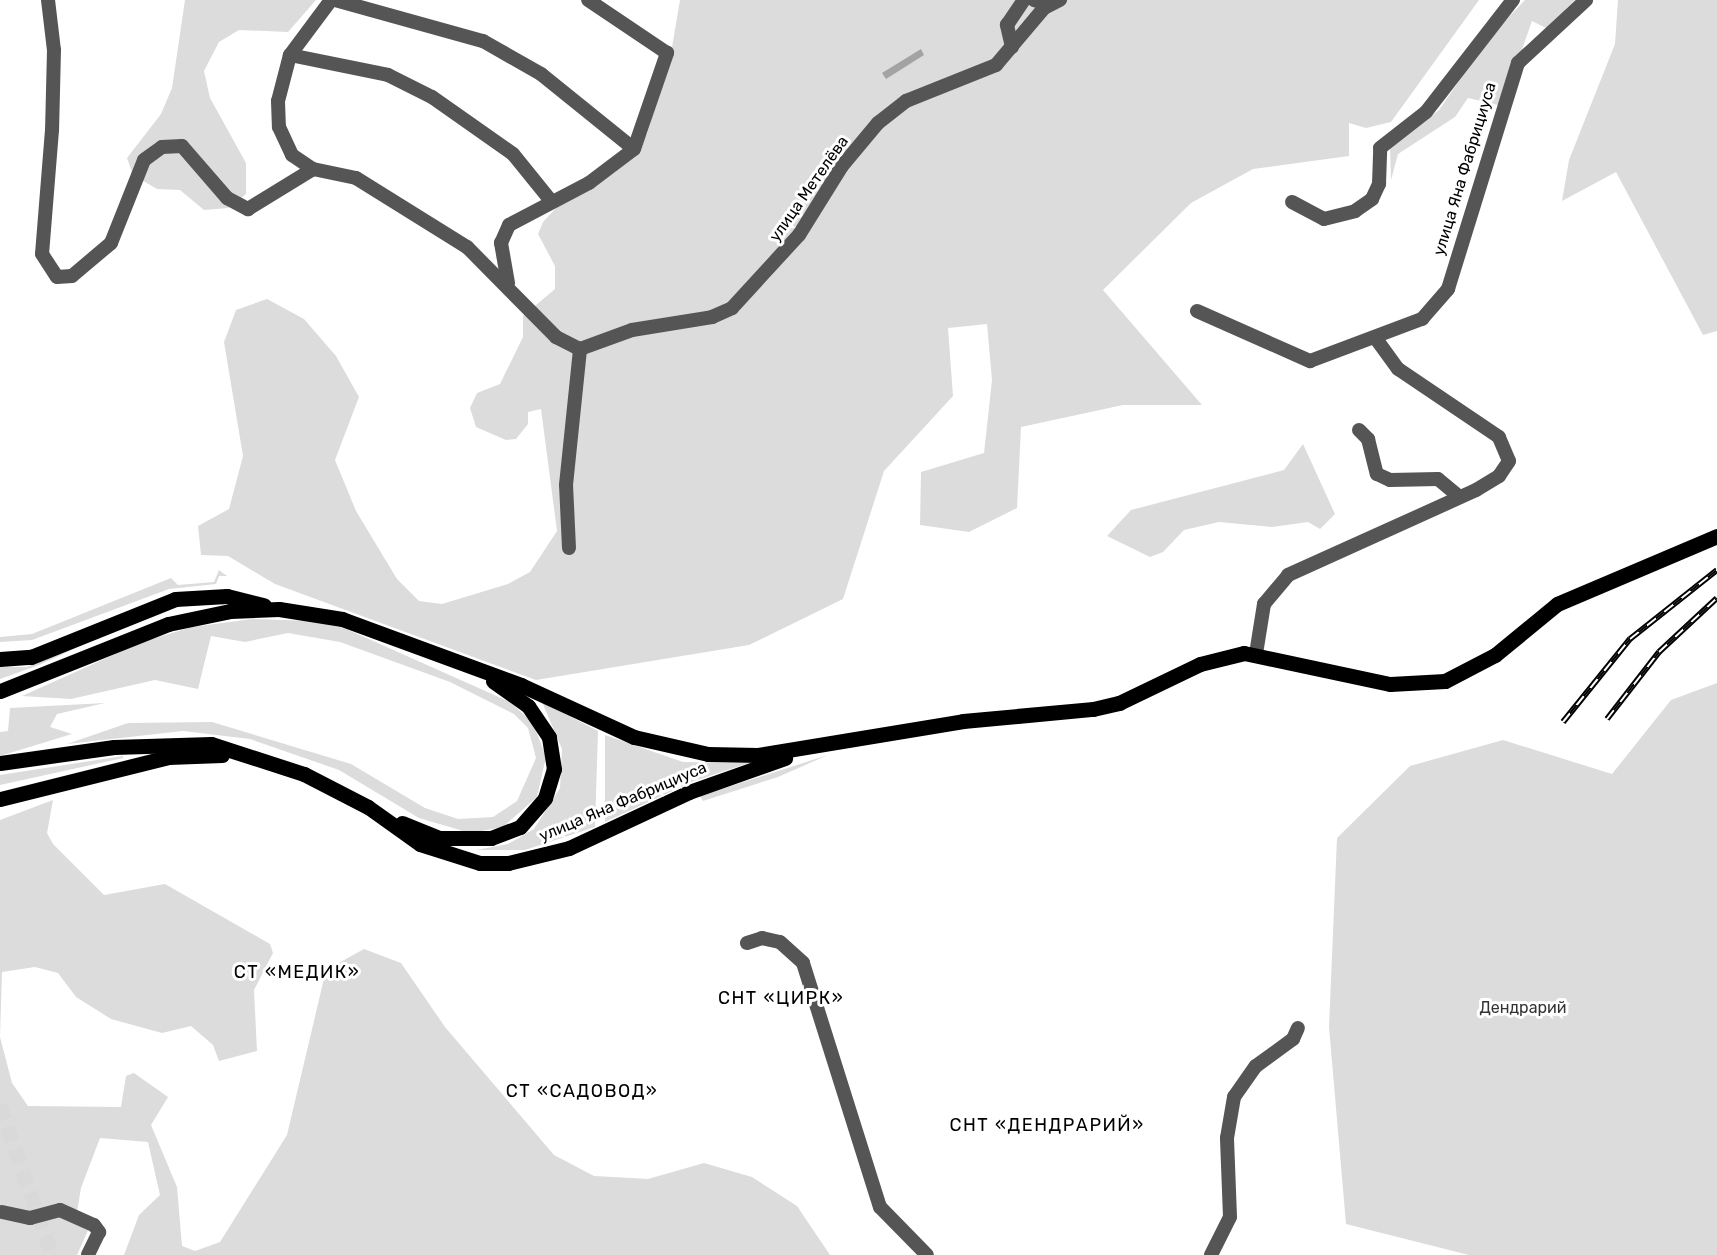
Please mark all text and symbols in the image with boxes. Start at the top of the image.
street label: улица Яна Фабрициуса [1430,80,1500,258]
street label: улица Метелёва [765,132,853,246]
street label: улица Яна Фабрициуса [536,758,710,846]
district label: СТ «МЕДИК» [234,961,360,983]
district label: СНТ «ЦИРК» [718,987,844,1009]
park label: Дендрарий [1479,998,1567,1018]
district label: СТ «САДОВОД» [506,1080,658,1102]
district label: СНТ «ДЕНДРАРИЙ» [949,1114,1145,1136]

